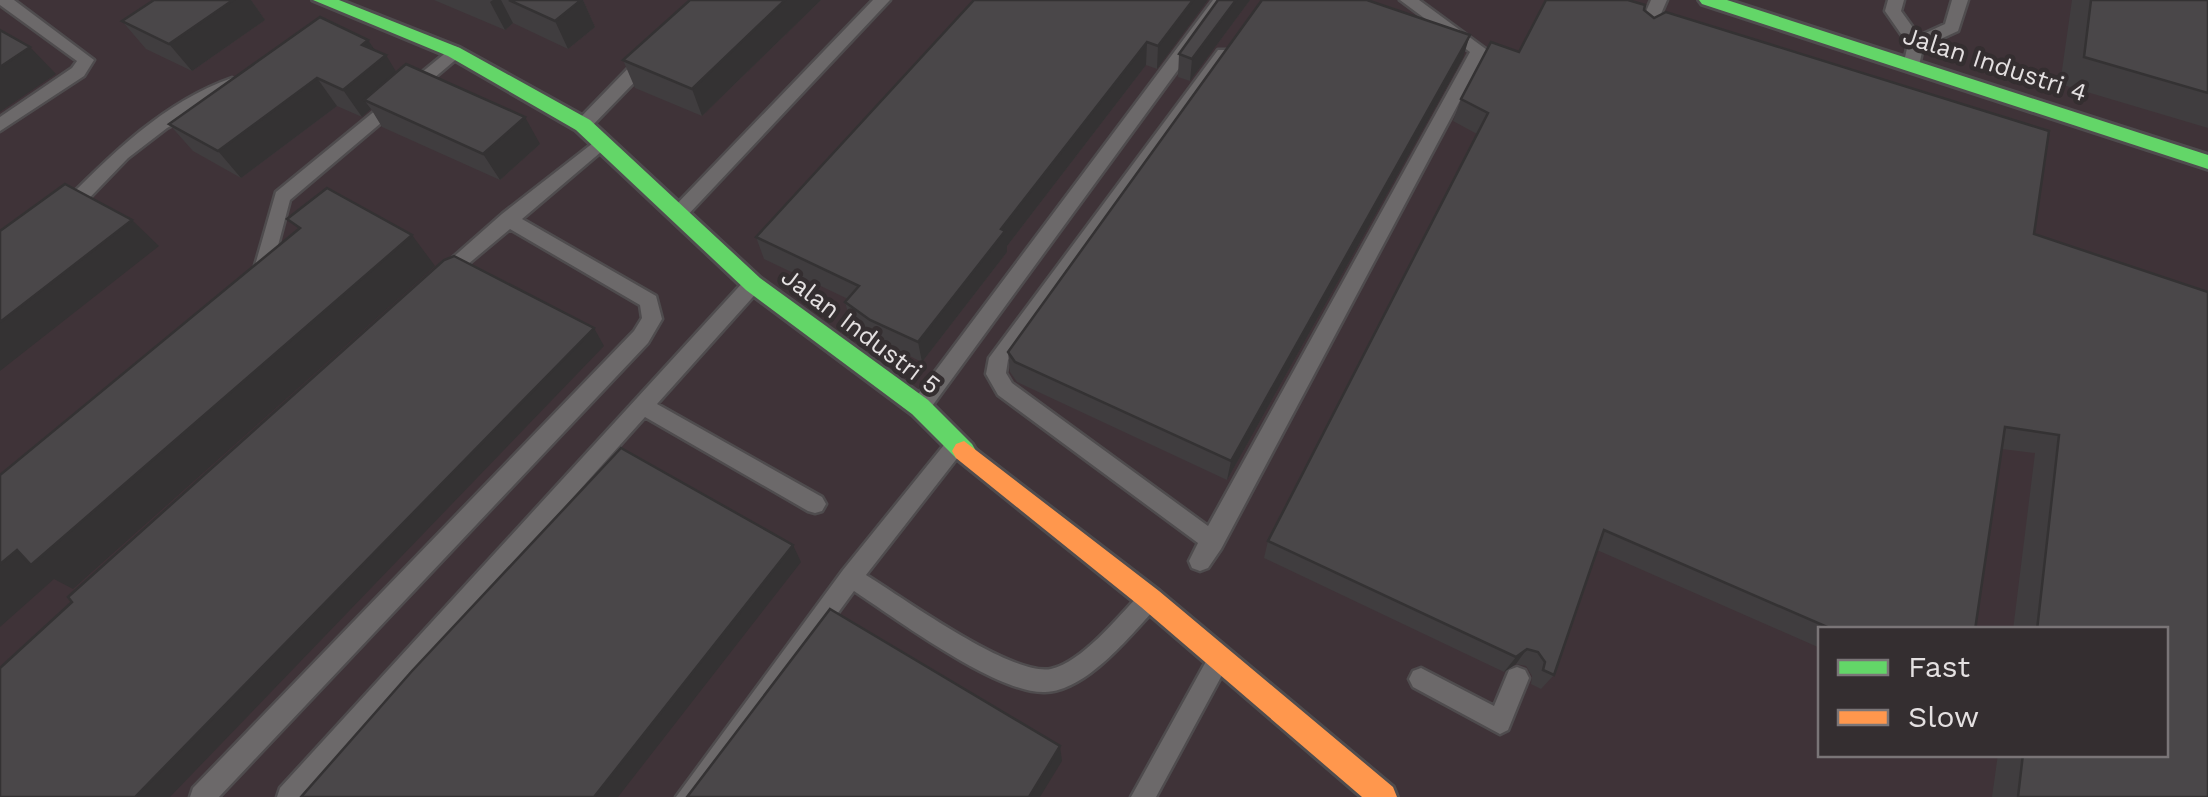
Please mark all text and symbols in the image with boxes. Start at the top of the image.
street label: Jalan Industri 4 [1899,21,2091,107]
street label: Jalan Industri 5 [776,262,946,400]
legend [1818,627,2168,757]
text: Fast [1908,649,1971,684]
text: Slow [1908,699,1979,734]

